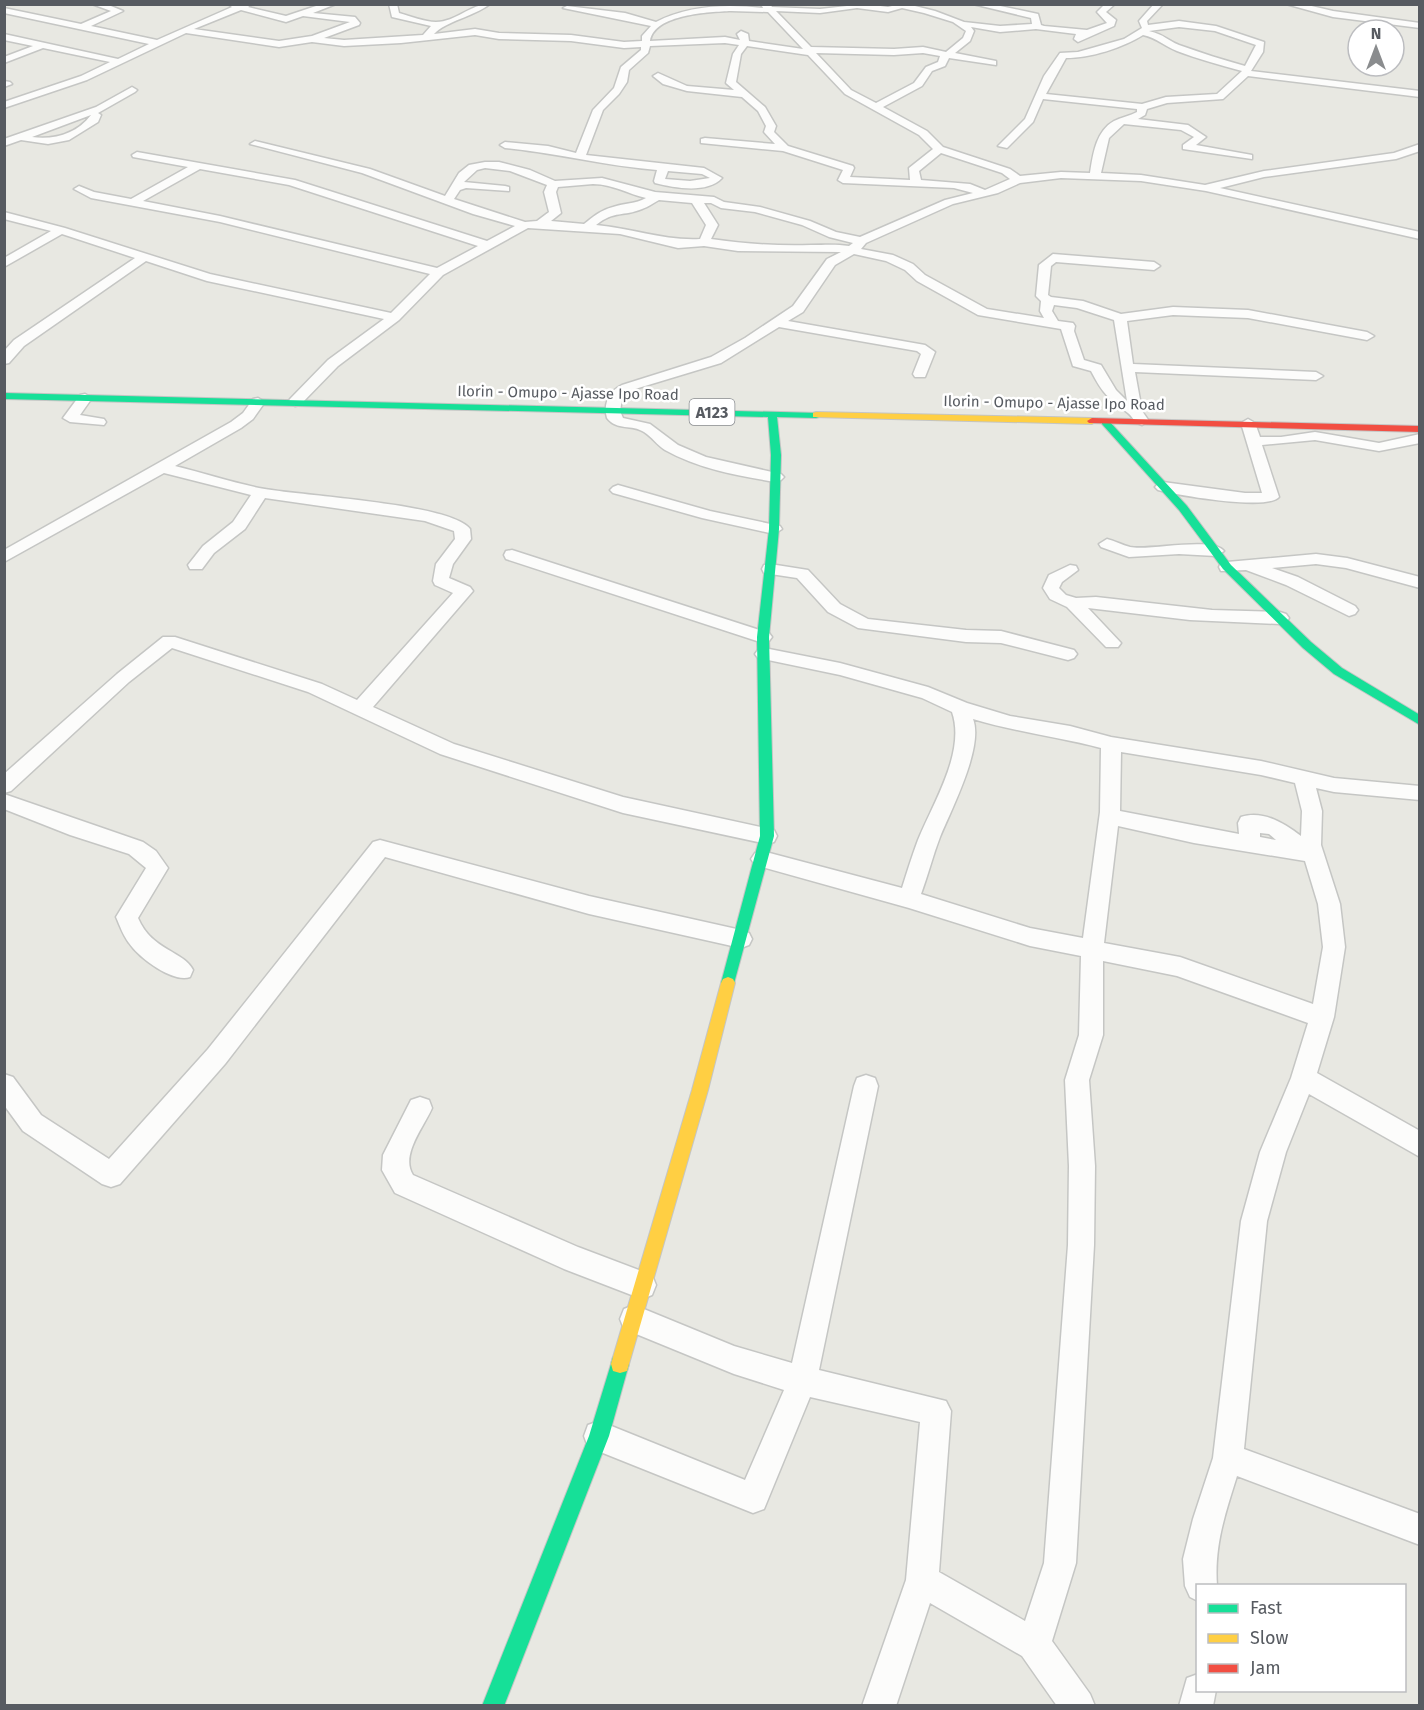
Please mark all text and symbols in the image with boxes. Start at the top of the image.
north arrow [1346,18,1406,78]
text: N [1371,24,1381,43]
street label: Ilorin - Omupo - Ajasse Ipo Road [457,382,679,404]
street label: Ilorin - Omupo - Ajasse Ipo Road [943,392,1165,414]
road number: A123 [690,399,734,425]
legend [1196,1584,1406,1692]
text: Fast [1250,1597,1283,1619]
text: Slow [1250,1627,1289,1649]
text: Jam [1250,1657,1281,1679]

